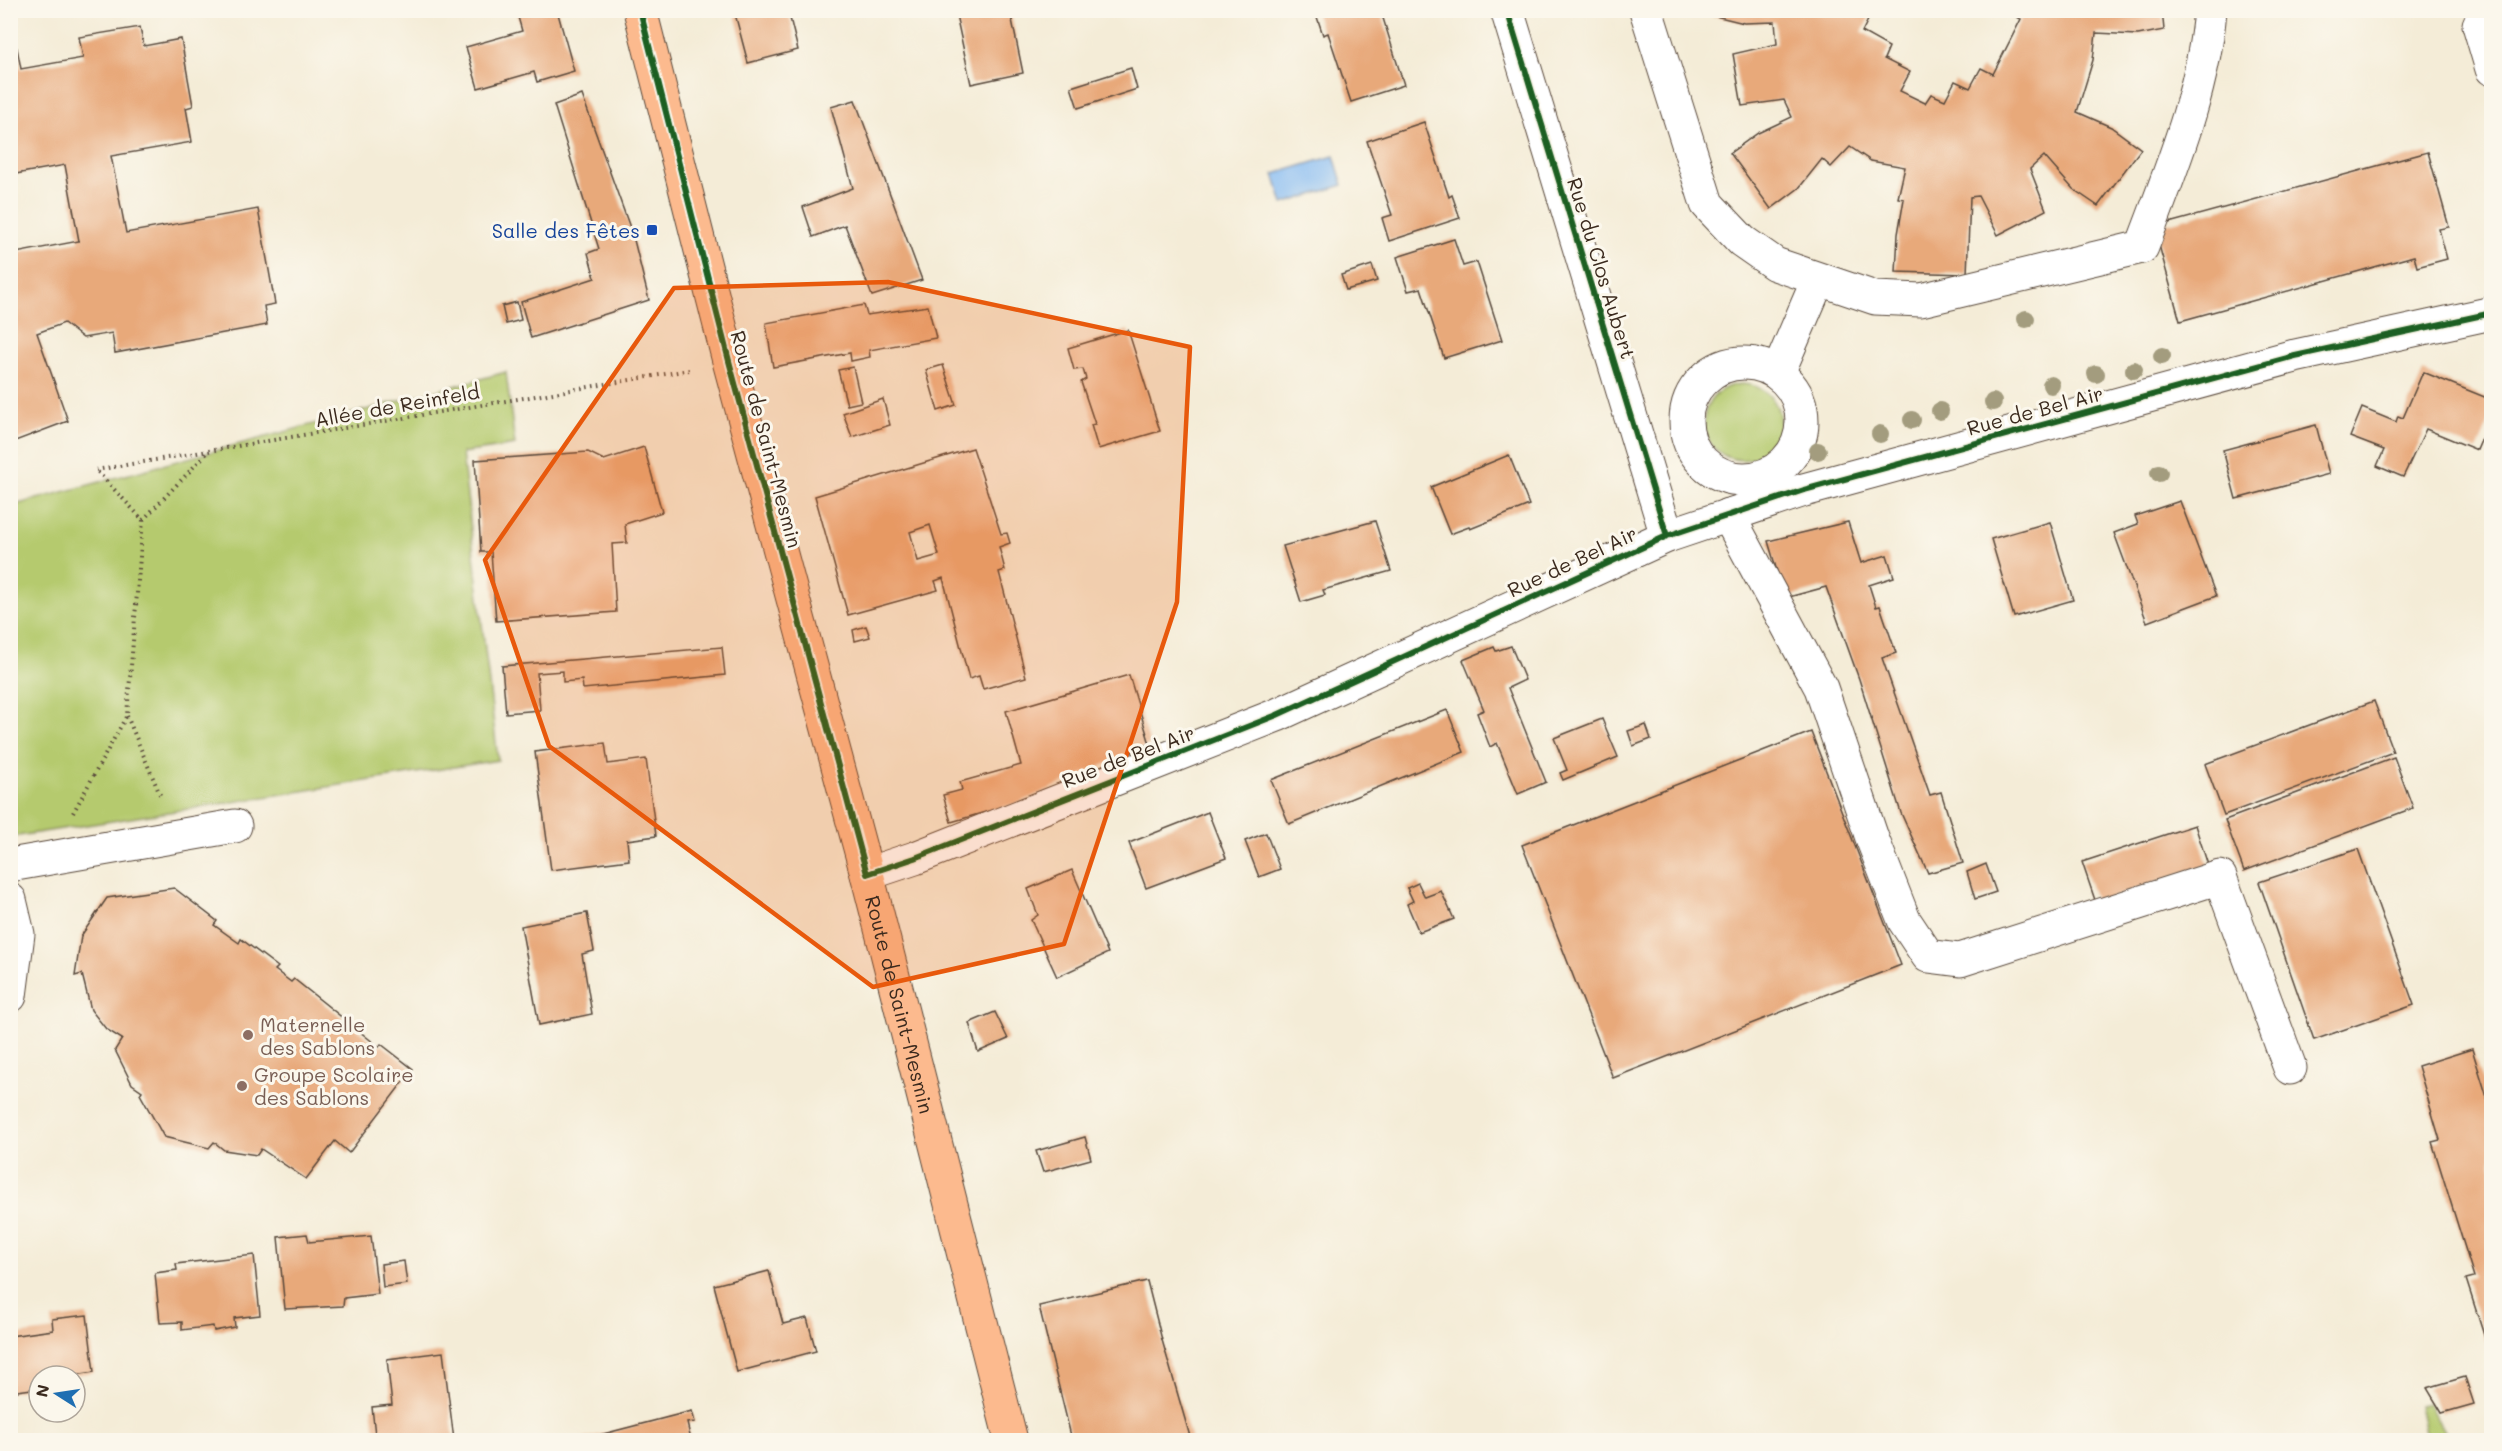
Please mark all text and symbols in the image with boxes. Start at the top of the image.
street label: Rue du Clos Aubert [1562,174,1642,362]
place label: Salle des Fêtes [492,217,640,243]
marker: Salle des Fêtes [645,223,659,237]
street label: Route de Saint-Mesmin [725,327,809,551]
street label: Allée de Reinfeld [313,378,481,432]
street label: Rue de Bel Air [1964,379,2106,441]
street label: Rue de Bel Air [1503,520,1641,602]
street label: Rue de Bel Air [1058,719,1198,793]
street label: Route de Saint-Mesmin [860,893,940,1116]
place label: Maternelle des Sablons [260,1011,375,1060]
marker: Maternelle des Sablons [241,1028,255,1042]
place label: Groupe Scolaire des Sablons [254,1061,414,1110]
marker: Groupe Scolaire des Sablons [235,1079,249,1093]
north arrow [27,1364,87,1424]
text: N [30,1383,53,1399]

